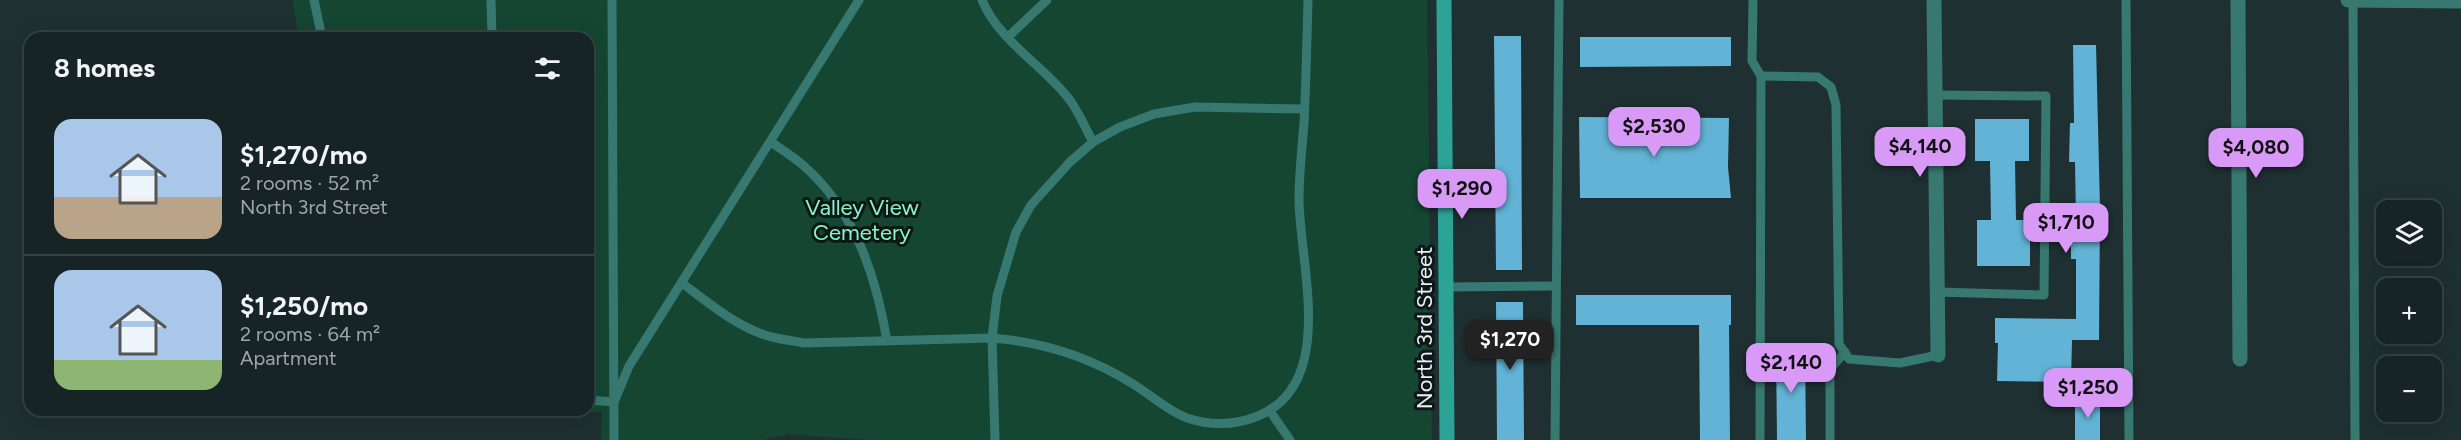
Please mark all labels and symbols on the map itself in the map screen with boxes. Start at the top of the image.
pin: $2,530 [1605,107,1703,158]
pin: $4,140 [1871,127,1969,178]
pin: $4,080 [2207,128,2305,179]
pin: $1,290 [1413,169,1511,220]
park label: Valley View Cemetery [805,194,919,246]
pin: $1,710 [2017,203,2115,254]
street label: North 3rd Street [1411,247,1438,409]
pin: $1,270 [1461,320,1559,371]
pin: $2,140 [1742,343,1840,394]
pin: $1,250 [2039,368,2137,419]

